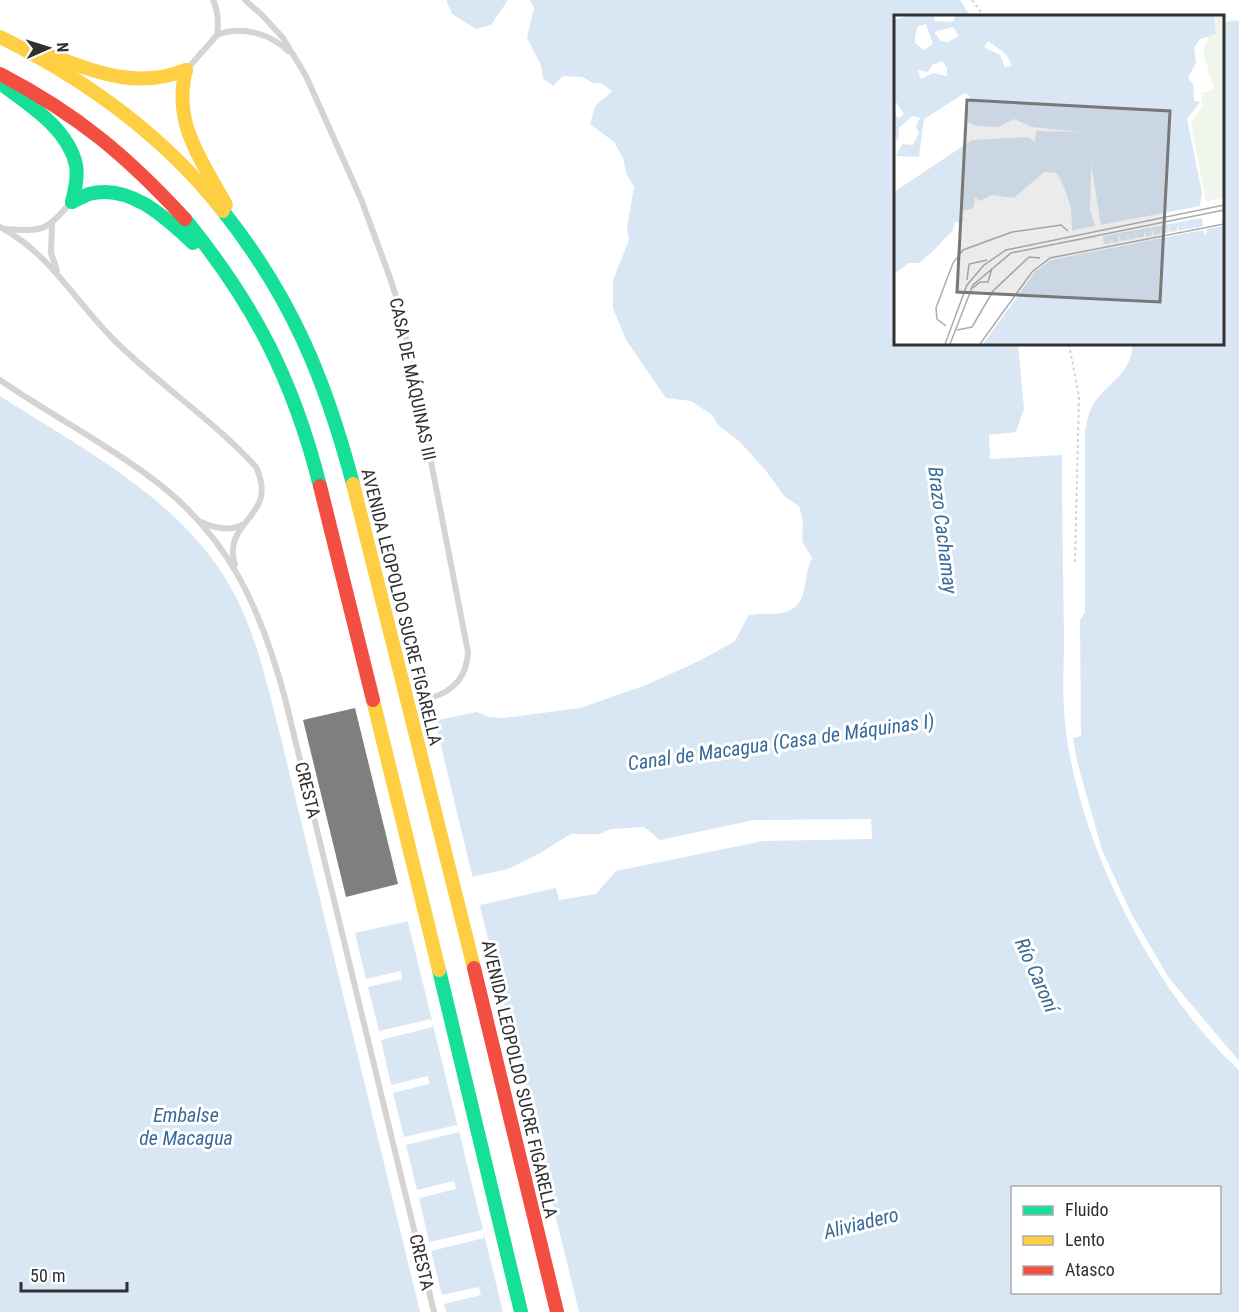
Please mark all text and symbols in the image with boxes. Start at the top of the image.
inset map [894,15,1224,345]
north arrow [18,18,78,78]
text: N [53,42,72,53]
street label: CASA DE MÁQUINAS III [385,296,441,462]
water label: Brazo Cachamay [923,465,963,596]
street label: AVENIDA LEOPOLDO SUCRE FIGARELLA [357,466,447,748]
water label: Canal de Macagua (Casa de Máquinas I) [626,709,936,775]
street label: CRESTA [291,760,325,821]
water label: Río Caroní [1010,934,1065,1018]
street label: AVENIDA LEOPOLDO SUCRE FIGARELLA [478,938,562,1221]
water label: Embalse de Macagua [139,1103,233,1150]
legend [1011,1186,1221,1294]
text: Fluido [1065,1199,1109,1220]
water label: Aliviadero [820,1202,901,1244]
text: Lento [1065,1229,1105,1250]
street label: CRESTA [405,1232,439,1293]
scale bar [21,1255,128,1293]
text: Atasco [1065,1259,1115,1280]
text: 50 m [30,1265,65,1286]

